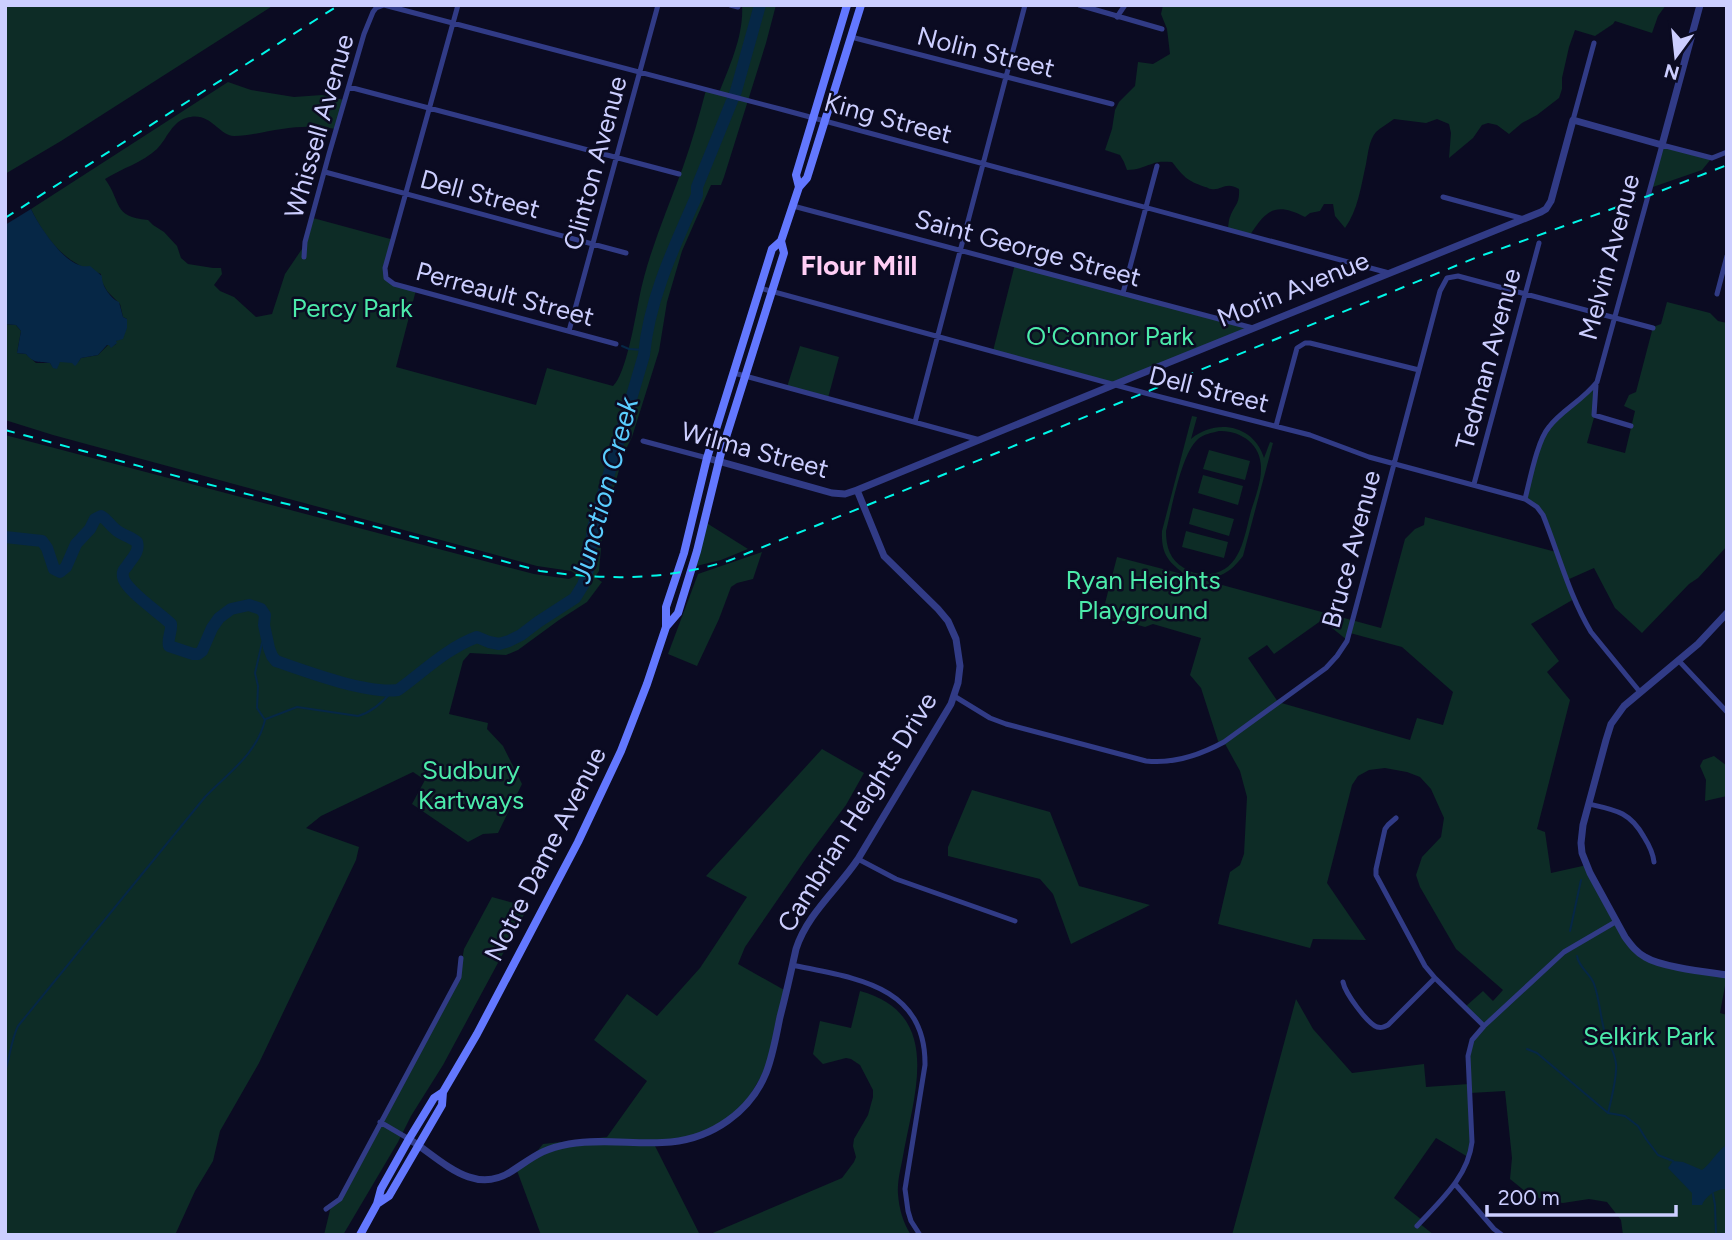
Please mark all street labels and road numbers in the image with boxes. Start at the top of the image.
street label: Nolin Street [914,19,1058,85]
street label: Whissell Avenue [277,30,361,222]
street label: Clinton Avenue [556,73,634,253]
street label: King Street [821,86,956,150]
street label: Dell Street [417,163,544,225]
street label: Melvin Avenue [1572,171,1646,343]
street label: Saint George Street [912,202,1145,294]
street label: Morin Avenue [1212,244,1374,334]
street label: Perreault Street [412,255,598,333]
street label: Tedman Avenue [1448,265,1528,453]
street label: Dell Street [1146,359,1273,419]
street label: Wilma Street [678,415,832,485]
street label: Bruce Avenue [1315,467,1387,631]
street label: Cambrian Heights Drive [770,686,944,938]
street label: Notre Dame Avenue [477,741,613,967]

